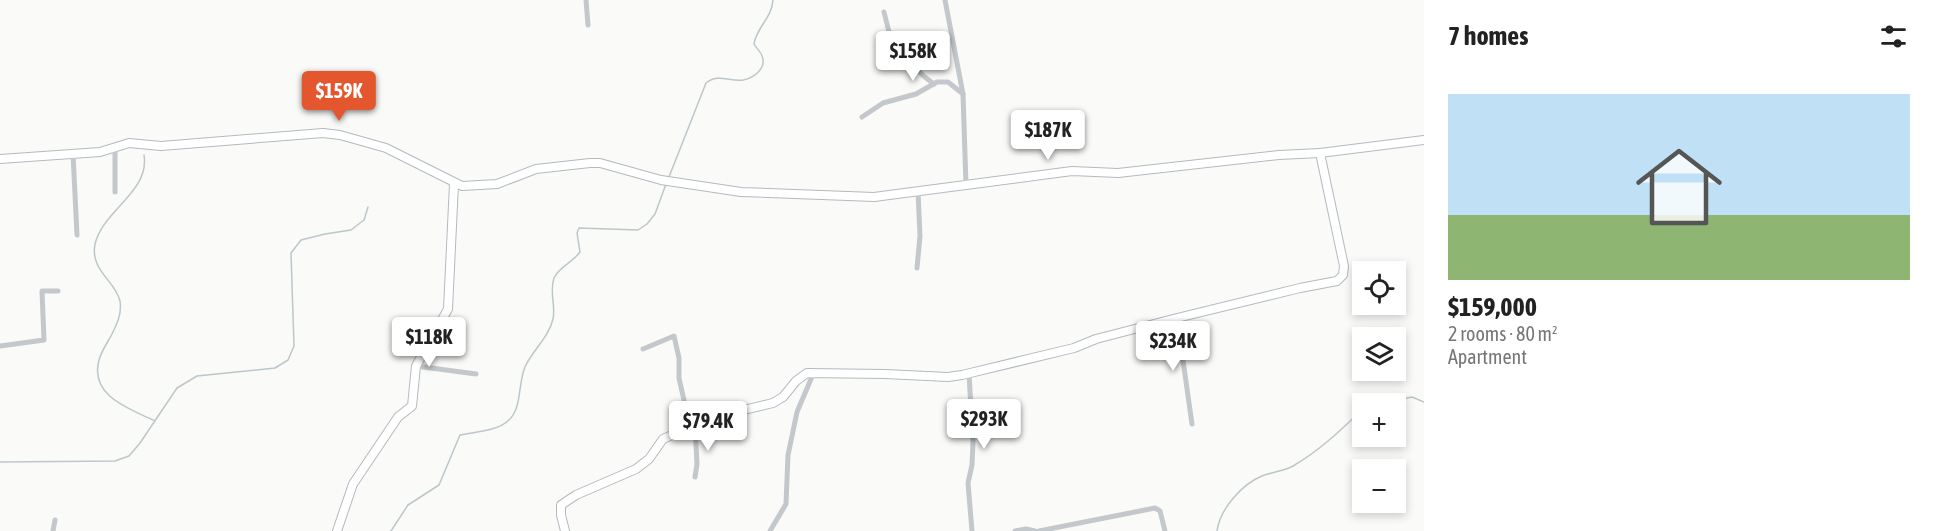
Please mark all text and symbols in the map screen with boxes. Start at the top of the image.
icon: filters [1877,20,1910,53]
text: 7 homes [1448,21,1528,51]
pin: $158K [871,31,955,82]
text: $158K [890,39,936,62]
pin: $159K [297,71,381,122]
text: $159K [316,79,362,102]
pin: $187K [1006,110,1090,161]
text: $187K [1025,118,1071,141]
icon: home [1625,133,1733,241]
map controls [1352,261,1406,513]
button: locate [1352,261,1406,315]
text: $159,000 [1448,292,1537,322]
pin: $118K [387,317,471,368]
pin: $234K [1131,321,1215,372]
text: 2 rooms · 80 m² [1448,322,1558,345]
text: $118K [406,325,452,348]
button: layers [1352,327,1406,381]
text: $234K [1150,329,1196,352]
text: Apartment [1448,345,1527,368]
button: + [1352,393,1406,447]
pin: $293K [942,399,1026,450]
pin: $79.4K [659,401,757,452]
text: $293K [961,407,1007,430]
text: $79.4K [683,409,733,432]
button: − [1352,459,1406,513]

